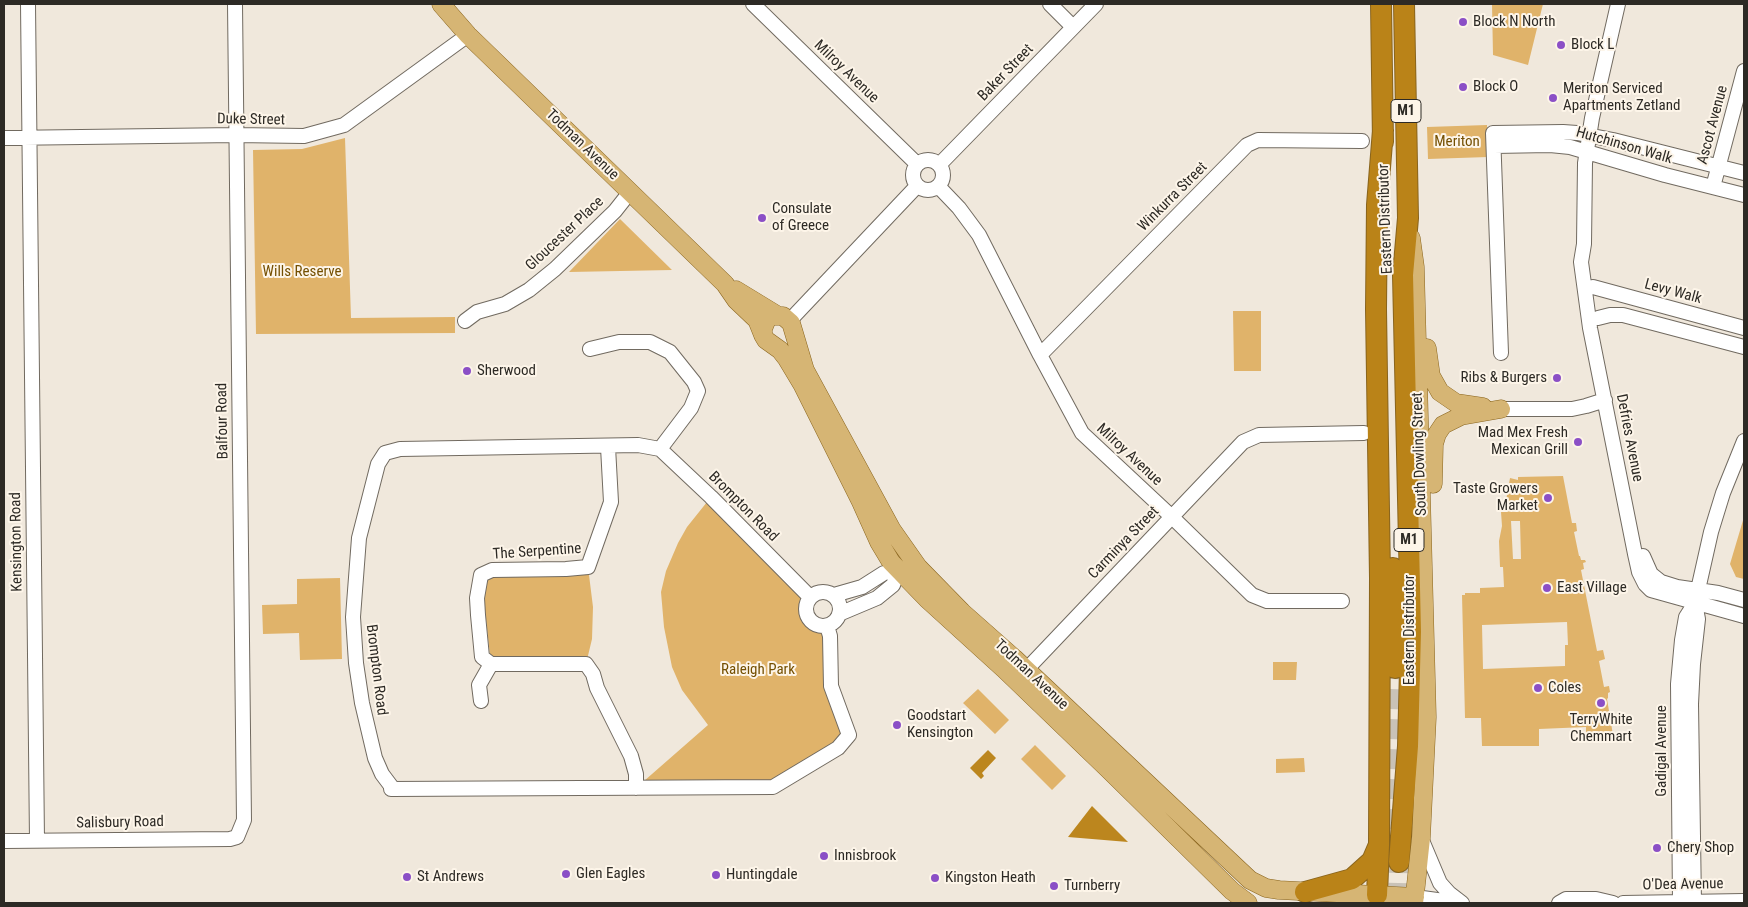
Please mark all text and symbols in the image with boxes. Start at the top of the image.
place label: Block N North [1473,13,1555,31]
marker: Block N North [1457,16,1469,28]
place label: Block L [1571,36,1614,54]
street label: Milroy Avenue [810,37,882,107]
marker: Block L [1555,39,1567,51]
street label: Baker Street [974,41,1038,105]
place label: Block O [1473,78,1518,96]
place label: Meriton Serviced Apartments Zetland [1563,80,1680,115]
marker: Block O [1457,81,1469,93]
street label: Ascot Avenue [1694,84,1732,166]
marker: Meriton Serviced Apartments Zetland [1547,92,1559,104]
road number: M1 [1391,100,1421,122]
street label: Todman Avenue [542,106,622,184]
street label: Duke Street [217,110,285,130]
street label: Hutchinson Walk [1574,124,1674,168]
park label: Meriton [1434,133,1480,151]
street label: Winkurra Street [1135,159,1211,235]
street label: Eastern Distributor [1375,163,1397,275]
street label: Gloucester Place [522,193,608,275]
place label: Consulate of Greece [772,200,831,235]
marker: Consulate of Greece [756,212,768,224]
park label: Wills Reserve [263,263,341,281]
street label: Levy Walk [1642,276,1704,308]
place label: Sherwood [477,362,536,380]
marker: Sherwood [461,365,473,377]
place label: Ribs & Burgers [1461,369,1547,387]
marker: Ribs & Burgers [1551,372,1563,384]
street label: Balfour Road [213,383,233,459]
street label: South Dowling Street [1409,392,1431,516]
street label: Defries Avenue [1612,393,1646,483]
street label: Milroy Avenue [1093,420,1165,490]
place label: Mad Mex Fresh Mexican Grill [1478,424,1568,459]
marker: Mad Mex Fresh Mexican Grill [1572,436,1584,448]
street label: Brompton Road [704,468,782,546]
place label: Taste Growers Market [1453,480,1538,515]
street label: Kensington Road [7,492,27,592]
marker: Taste Growers Market [1542,492,1554,504]
street label: Carminya Street [1085,503,1163,583]
road number: M1 [1394,528,1424,552]
street label: The Serpentine [492,540,582,564]
street label: Eastern Distributor [1401,575,1419,685]
place label: East Village [1557,579,1627,597]
marker: East Village [1541,582,1553,594]
street label: Brompton Road [361,624,391,716]
street label: Todman Avenue [990,636,1072,714]
park label: Raleigh Park [721,661,795,679]
place label: Coles [1548,679,1581,697]
marker: Coles [1532,682,1544,694]
marker: TerryWhite Chemmart [1595,697,1607,709]
street label: Gadigal Avenue [1653,705,1671,797]
place label: Goodstart Kensington [907,707,973,742]
place label: TerryWhite Chemmart [1569,711,1633,746]
marker: Goodstart Kensington [891,719,903,731]
street label: Salisbury Road [76,813,164,833]
place label: Chery Shop [1667,839,1734,857]
marker: Chery Shop [1651,842,1663,854]
place label: Innisbrook [834,847,896,865]
marker: Innisbrook [818,850,830,862]
place label: Glen Eagles [576,865,645,883]
place label: Huntingdale [726,866,797,884]
place label: St Andrews [417,868,484,886]
marker: Glen Eagles [560,868,572,880]
marker: Huntingdale [710,869,722,881]
place label: Kingston Heath [945,869,1036,887]
marker: St Andrews [401,871,413,883]
marker: Kingston Heath [929,872,941,884]
street label: O'Dea Avenue [1642,875,1724,895]
place label: Turnberry [1064,877,1120,895]
marker: Turnberry [1048,880,1060,892]

